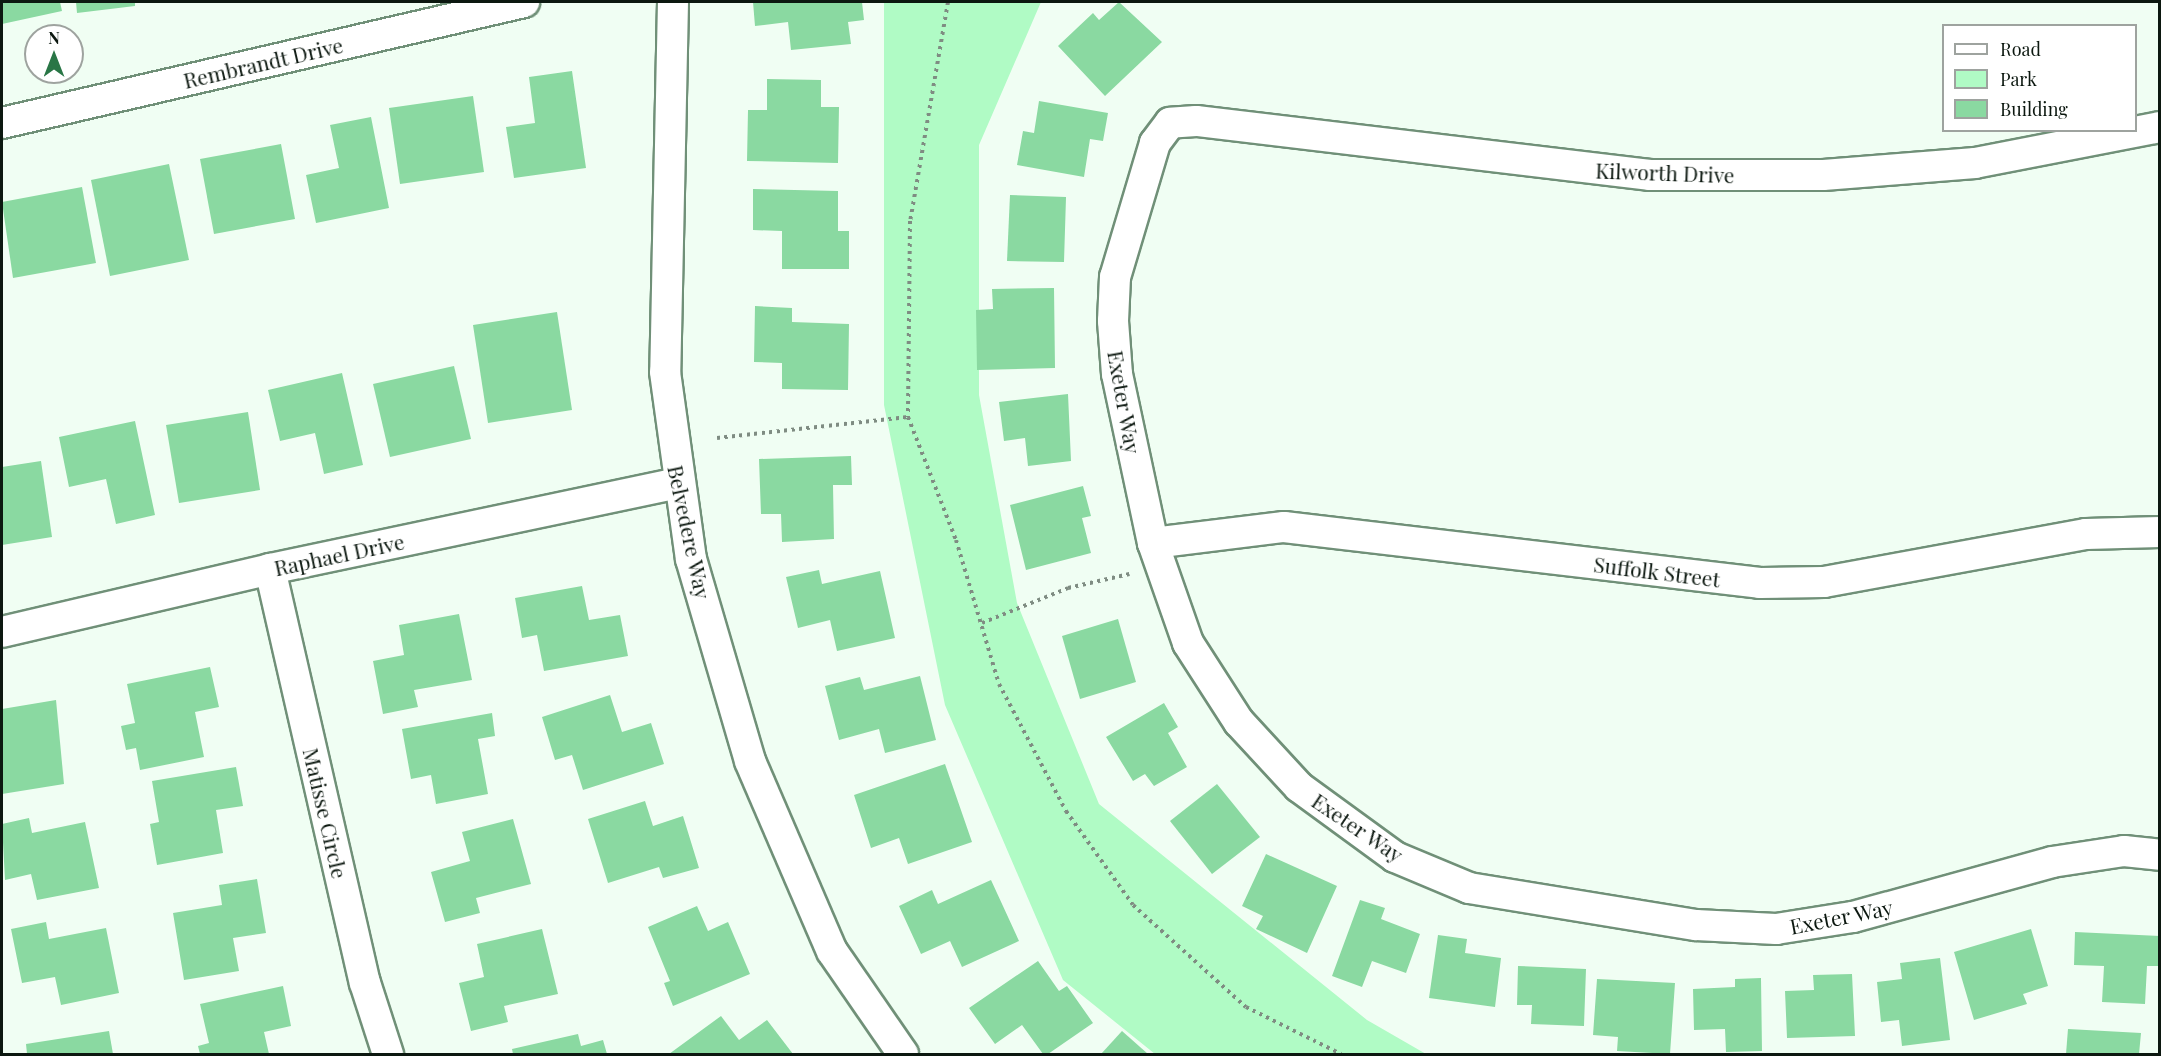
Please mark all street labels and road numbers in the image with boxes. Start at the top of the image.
street label: Rembrandt Drive [181,31,345,93]
street label: Kilworth Drive [1595,157,1735,187]
street label: Exeter Way [1103,348,1147,456]
street label: Belvedere Way [663,462,717,602]
street label: Raphael Drive [272,528,406,580]
street label: Suffolk Street [1592,551,1722,591]
street label: Matisse Circle [299,745,353,881]
street label: Exeter Way [1307,787,1409,867]
street label: Exeter Way [1787,894,1895,938]

